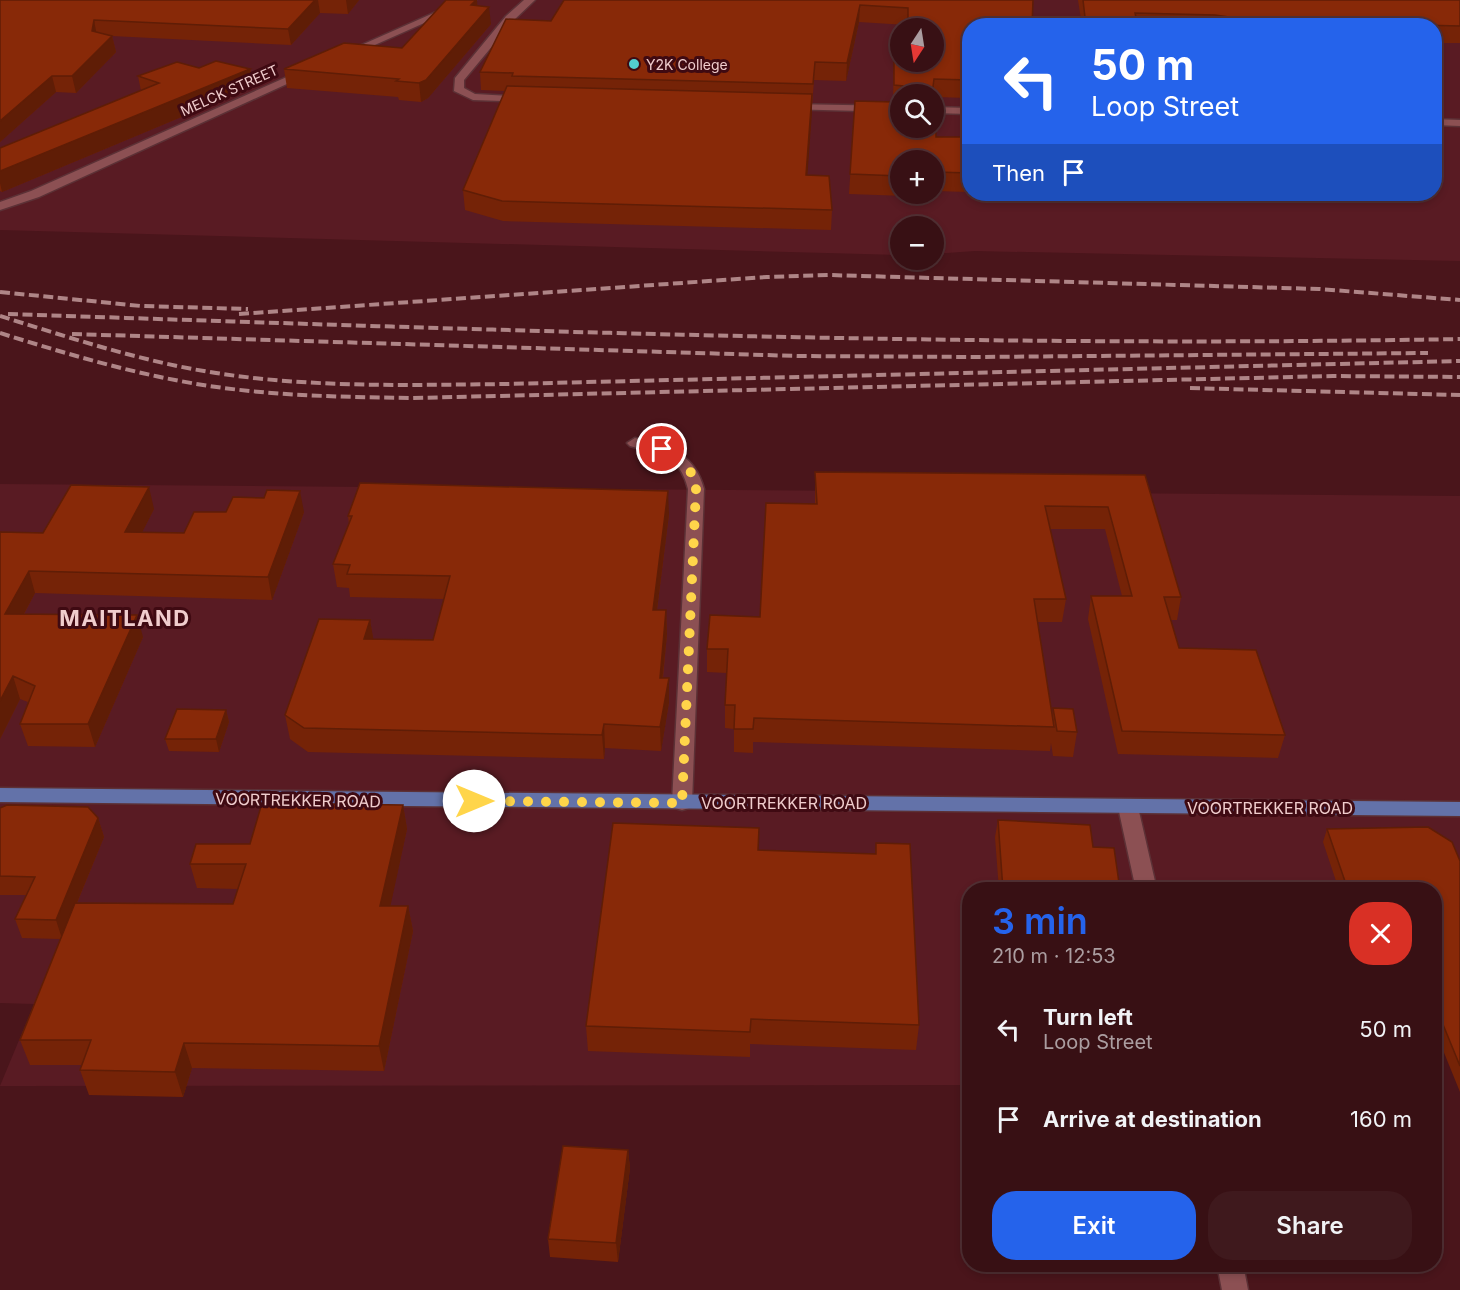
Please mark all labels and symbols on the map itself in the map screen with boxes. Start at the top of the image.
north arrow [890,18,944,72]
place label: Y2K College [646,56,728,73]
marker: Y2K College [627,57,641,71]
street label: MELCK STREET [178,61,280,119]
pin [636,423,687,474]
district label: MAITLAND [59,605,191,631]
position arrow [442,769,506,833]
street label: VOORTREKKER ROAD [215,789,381,811]
street label: VOORTREKKER ROAD [701,793,867,813]
street label: VOORTREKKER ROAD [1187,798,1353,818]

